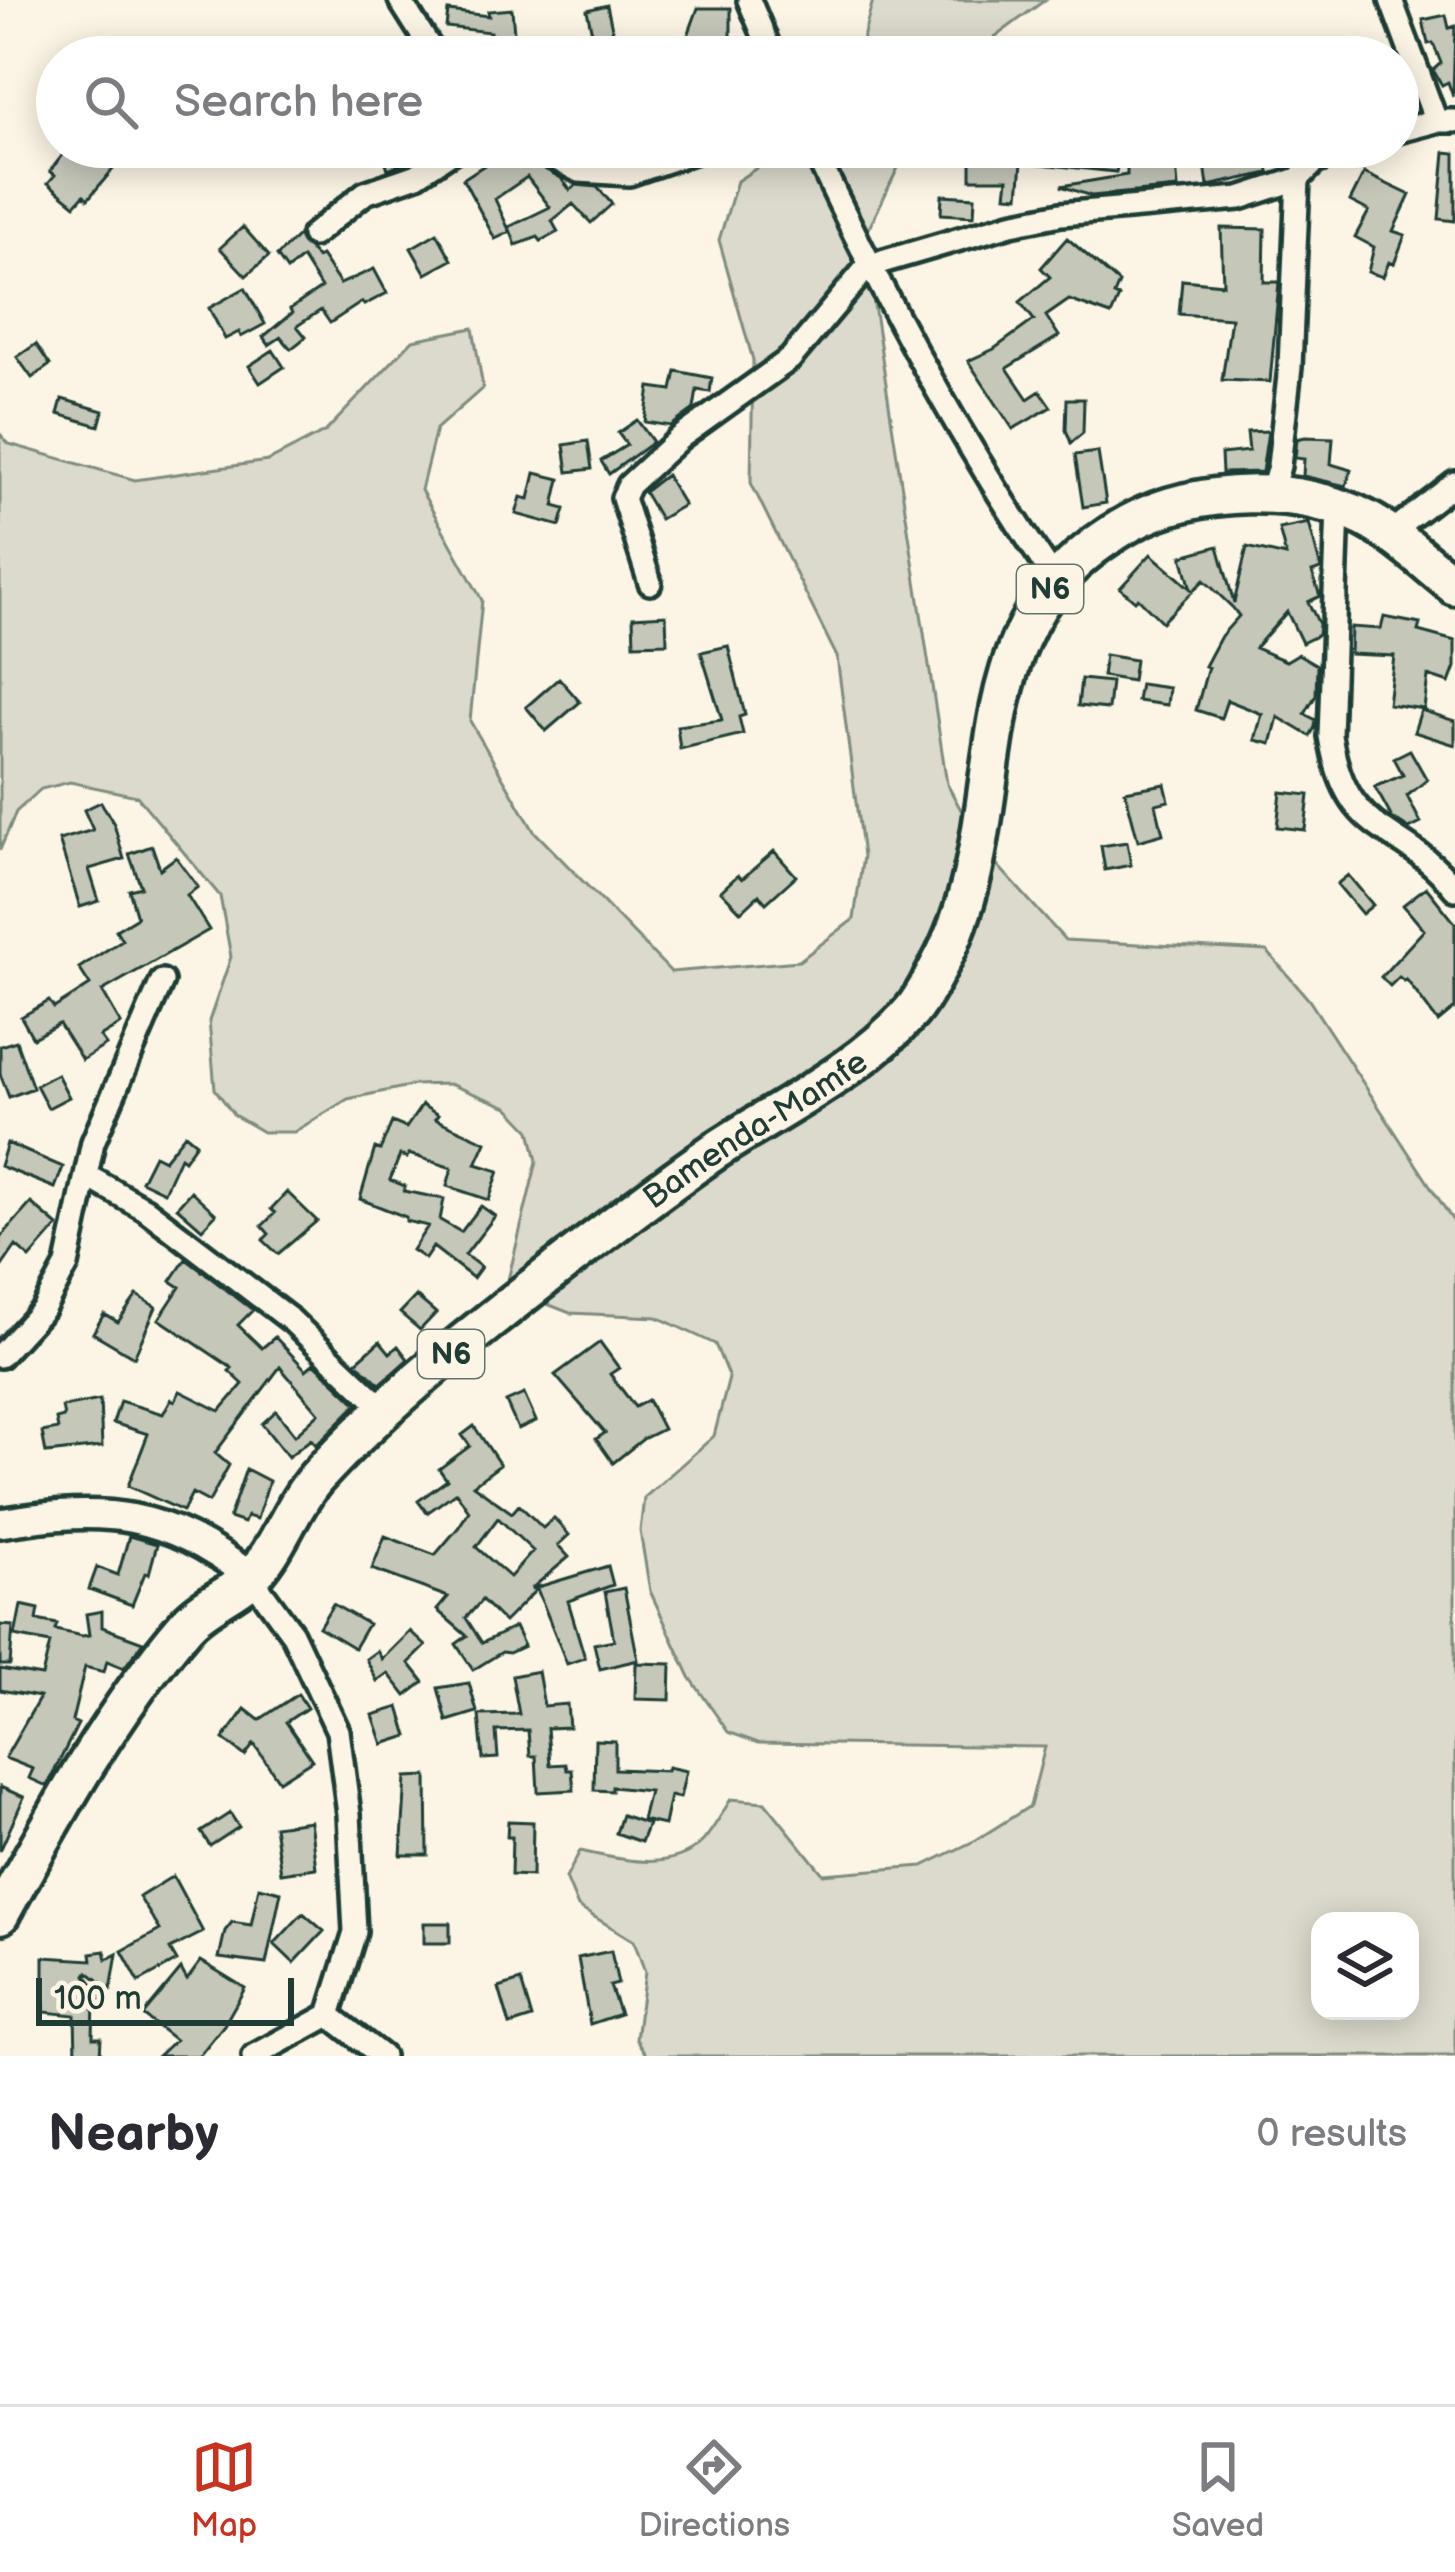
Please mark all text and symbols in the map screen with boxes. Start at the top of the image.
search box [36,36,1419,168]
icon: search [78,69,144,135]
text: Search here [174,75,423,130]
road number: N6 [1017,565,1083,613]
street label: Bamenda-Mamfe [636,1042,876,1218]
road number: N6 [418,1330,484,1378]
map controls [1311,1912,1419,2020]
button: layers [1311,1912,1419,2020]
scale bar [36,1972,294,2025]
text: 100 m [54,1979,142,2019]
text: Nearby [48,2104,219,2165]
text: 0 results [1256,2111,1407,2158]
tab: Map [191,2434,257,2546]
tab: Directions [638,2434,790,2546]
tab: Saved [1172,2434,1264,2546]

